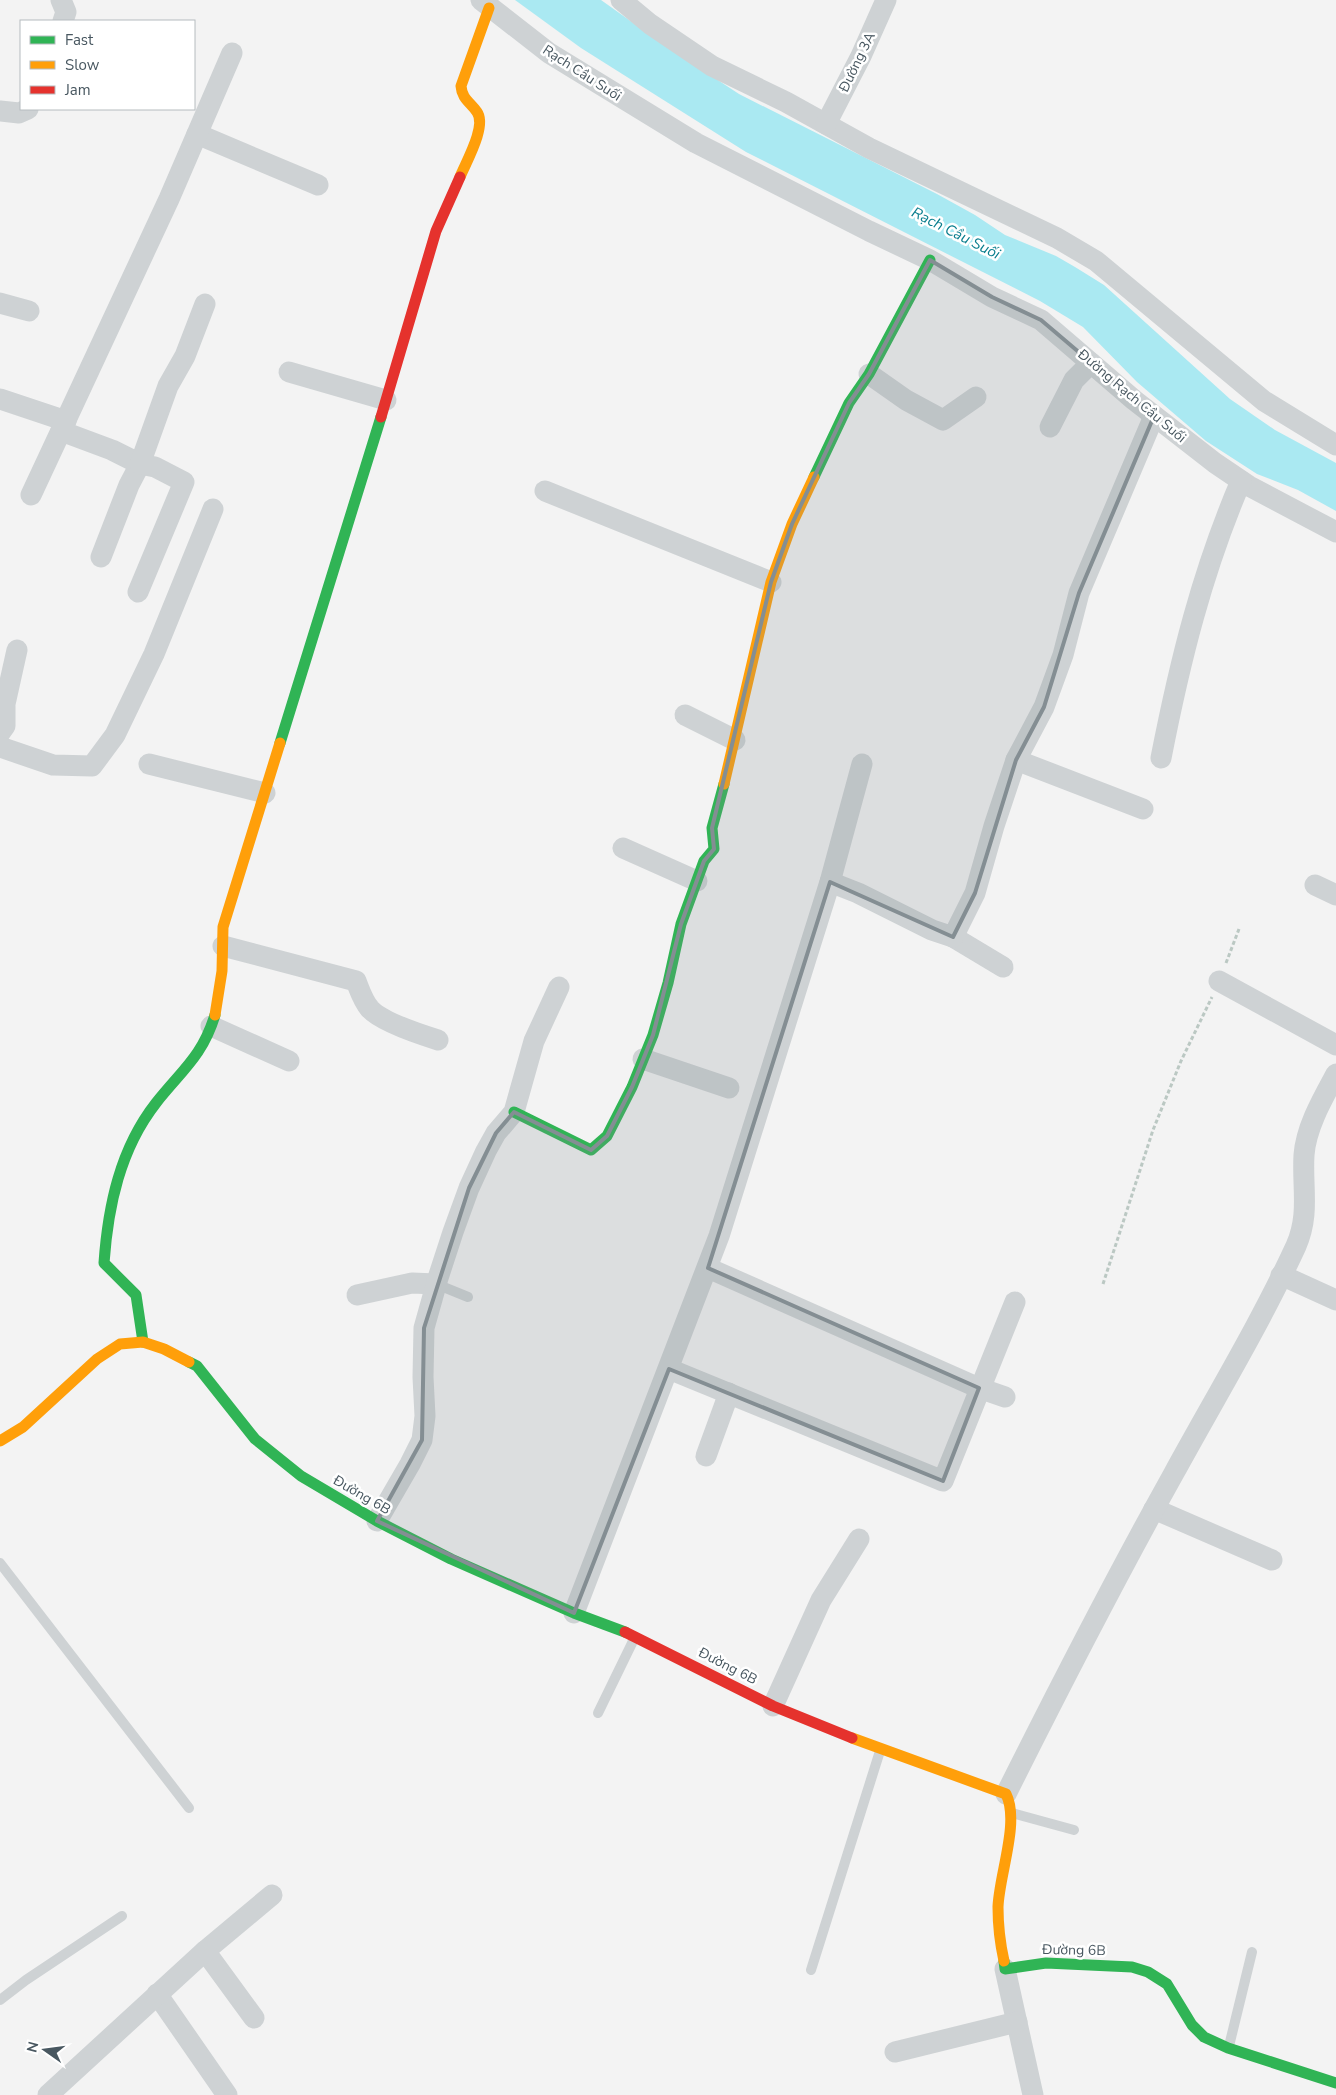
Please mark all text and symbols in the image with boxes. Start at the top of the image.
legend [20,20,195,110]
street label: Đường 3A [834,29,880,96]
text: Fast [65,30,94,50]
street label: Rạch Cầu Suối [539,40,625,106]
text: Slow [65,55,100,75]
text: Jam [64,80,91,100]
water label: Rạch Cầu Suối [908,202,1004,264]
street label: Đường Rạch Cầu Suối [1073,344,1190,447]
street label: Đường 6B [329,1470,394,1519]
street label: Đường 6B [694,1643,761,1689]
street label: Đường 6B [1041,1940,1106,1960]
north arrow [20,2025,70,2075]
text: N [22,2040,43,2054]

